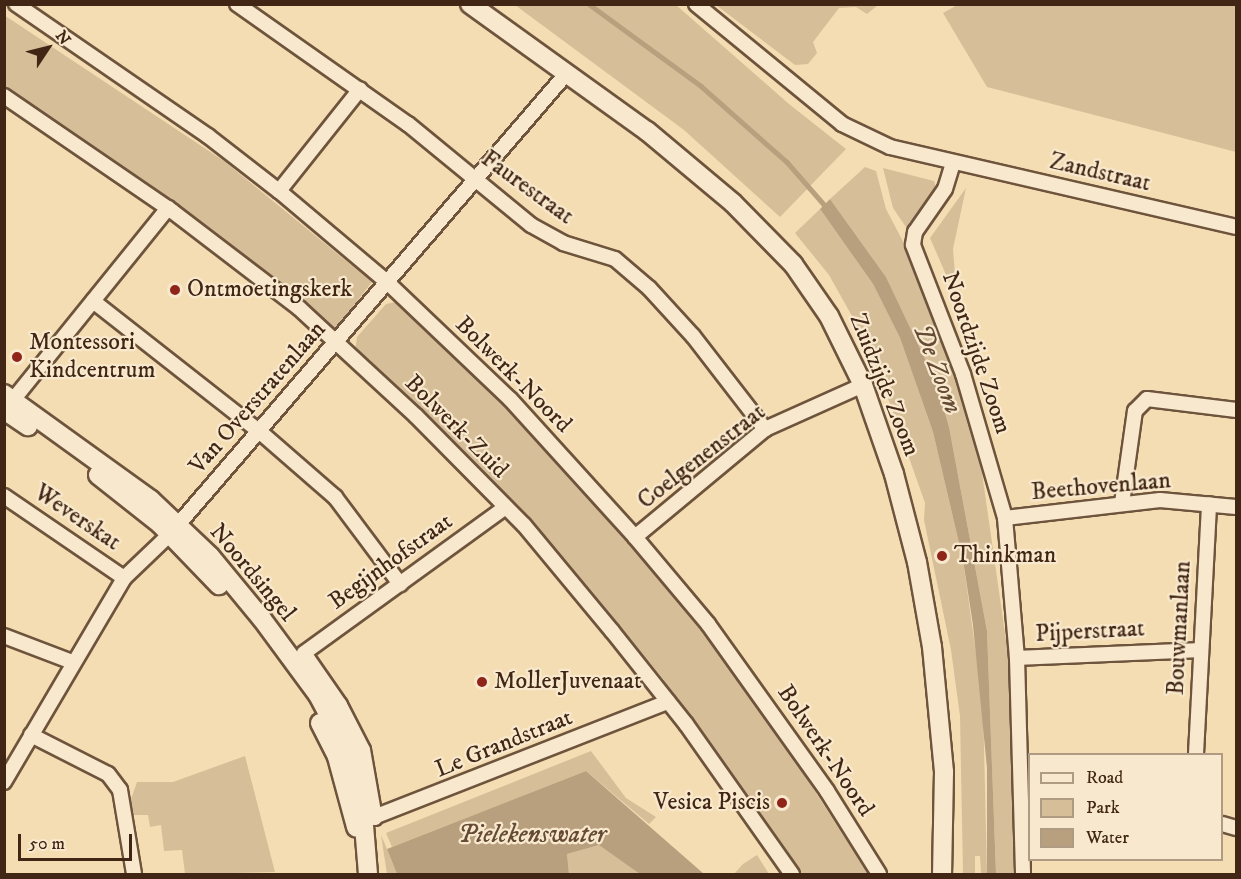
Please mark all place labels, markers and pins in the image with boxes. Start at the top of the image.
place label: Ontmoetingskerk [187,276,352,304]
marker: Ontmoetingskerk [168,283,182,297]
place label: Montessori Kindcentrum [29,329,155,385]
marker: Montessori Kindcentrum [10,350,24,364]
place label: Thinkman [954,542,1056,570]
marker: Thinkman [935,549,949,563]
place label: MollerJuvenaat [494,668,642,696]
marker: MollerJuvenaat [475,675,489,689]
place label: Vesica Piscis [654,789,770,817]
marker: Vesica Piscis [775,796,789,810]

